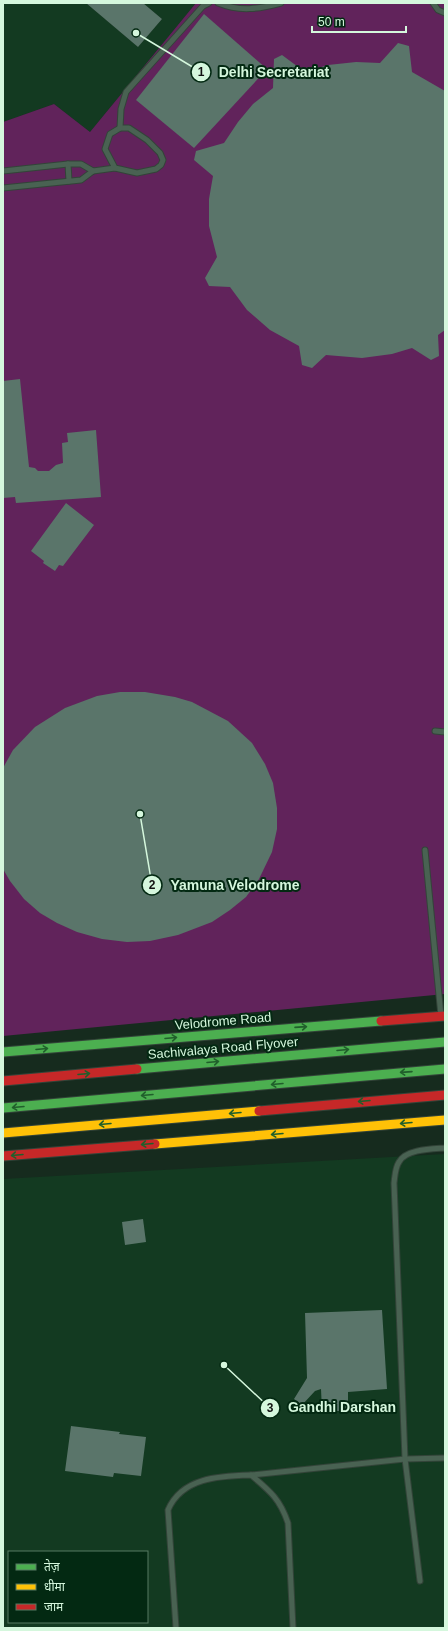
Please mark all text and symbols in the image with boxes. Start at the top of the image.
scale bar [312,8,406,34]
text: 50 m [318,15,345,29]
callout: Delhi Secretariat [191,59,338,85]
text: Delhi Secretariat [219,64,330,80]
text: 1 [198,65,205,79]
callout: Yamuna Velodrome [142,872,308,898]
text: Yamuna Velodrome [170,877,300,893]
text: 2 [149,878,156,892]
street label: Velodrome Road [174,1009,272,1033]
one-way arrow [294,1024,307,1031]
street label: Sachivalaya Road Flyover [147,1034,300,1062]
one-way arrow [164,1034,177,1041]
one-way arrow [35,1045,48,1052]
one-way arrow [336,1047,349,1054]
one-way arrow [206,1059,219,1066]
one-way arrow [400,1069,413,1076]
one-way arrow [77,1070,90,1078]
one-way arrow [271,1080,284,1087]
one-way arrow [141,1092,154,1099]
one-way arrow [358,1098,371,1105]
one-way arrow [12,1103,25,1110]
one-way arrow [229,1109,242,1116]
one-way arrow [99,1120,112,1127]
one-way arrow [400,1120,413,1127]
one-way arrow [271,1130,284,1138]
one-way arrow [141,1141,154,1148]
one-way arrow [11,1151,24,1158]
callout: Gandhi Darshan [260,1395,404,1421]
text: Gandhi Darshan [288,1399,396,1415]
text: 3 [267,1401,274,1415]
legend [8,1551,148,1623]
text: तेज़ [44,1559,61,1574]
text: धीमा [44,1579,66,1594]
text: जाम [44,1600,64,1614]

